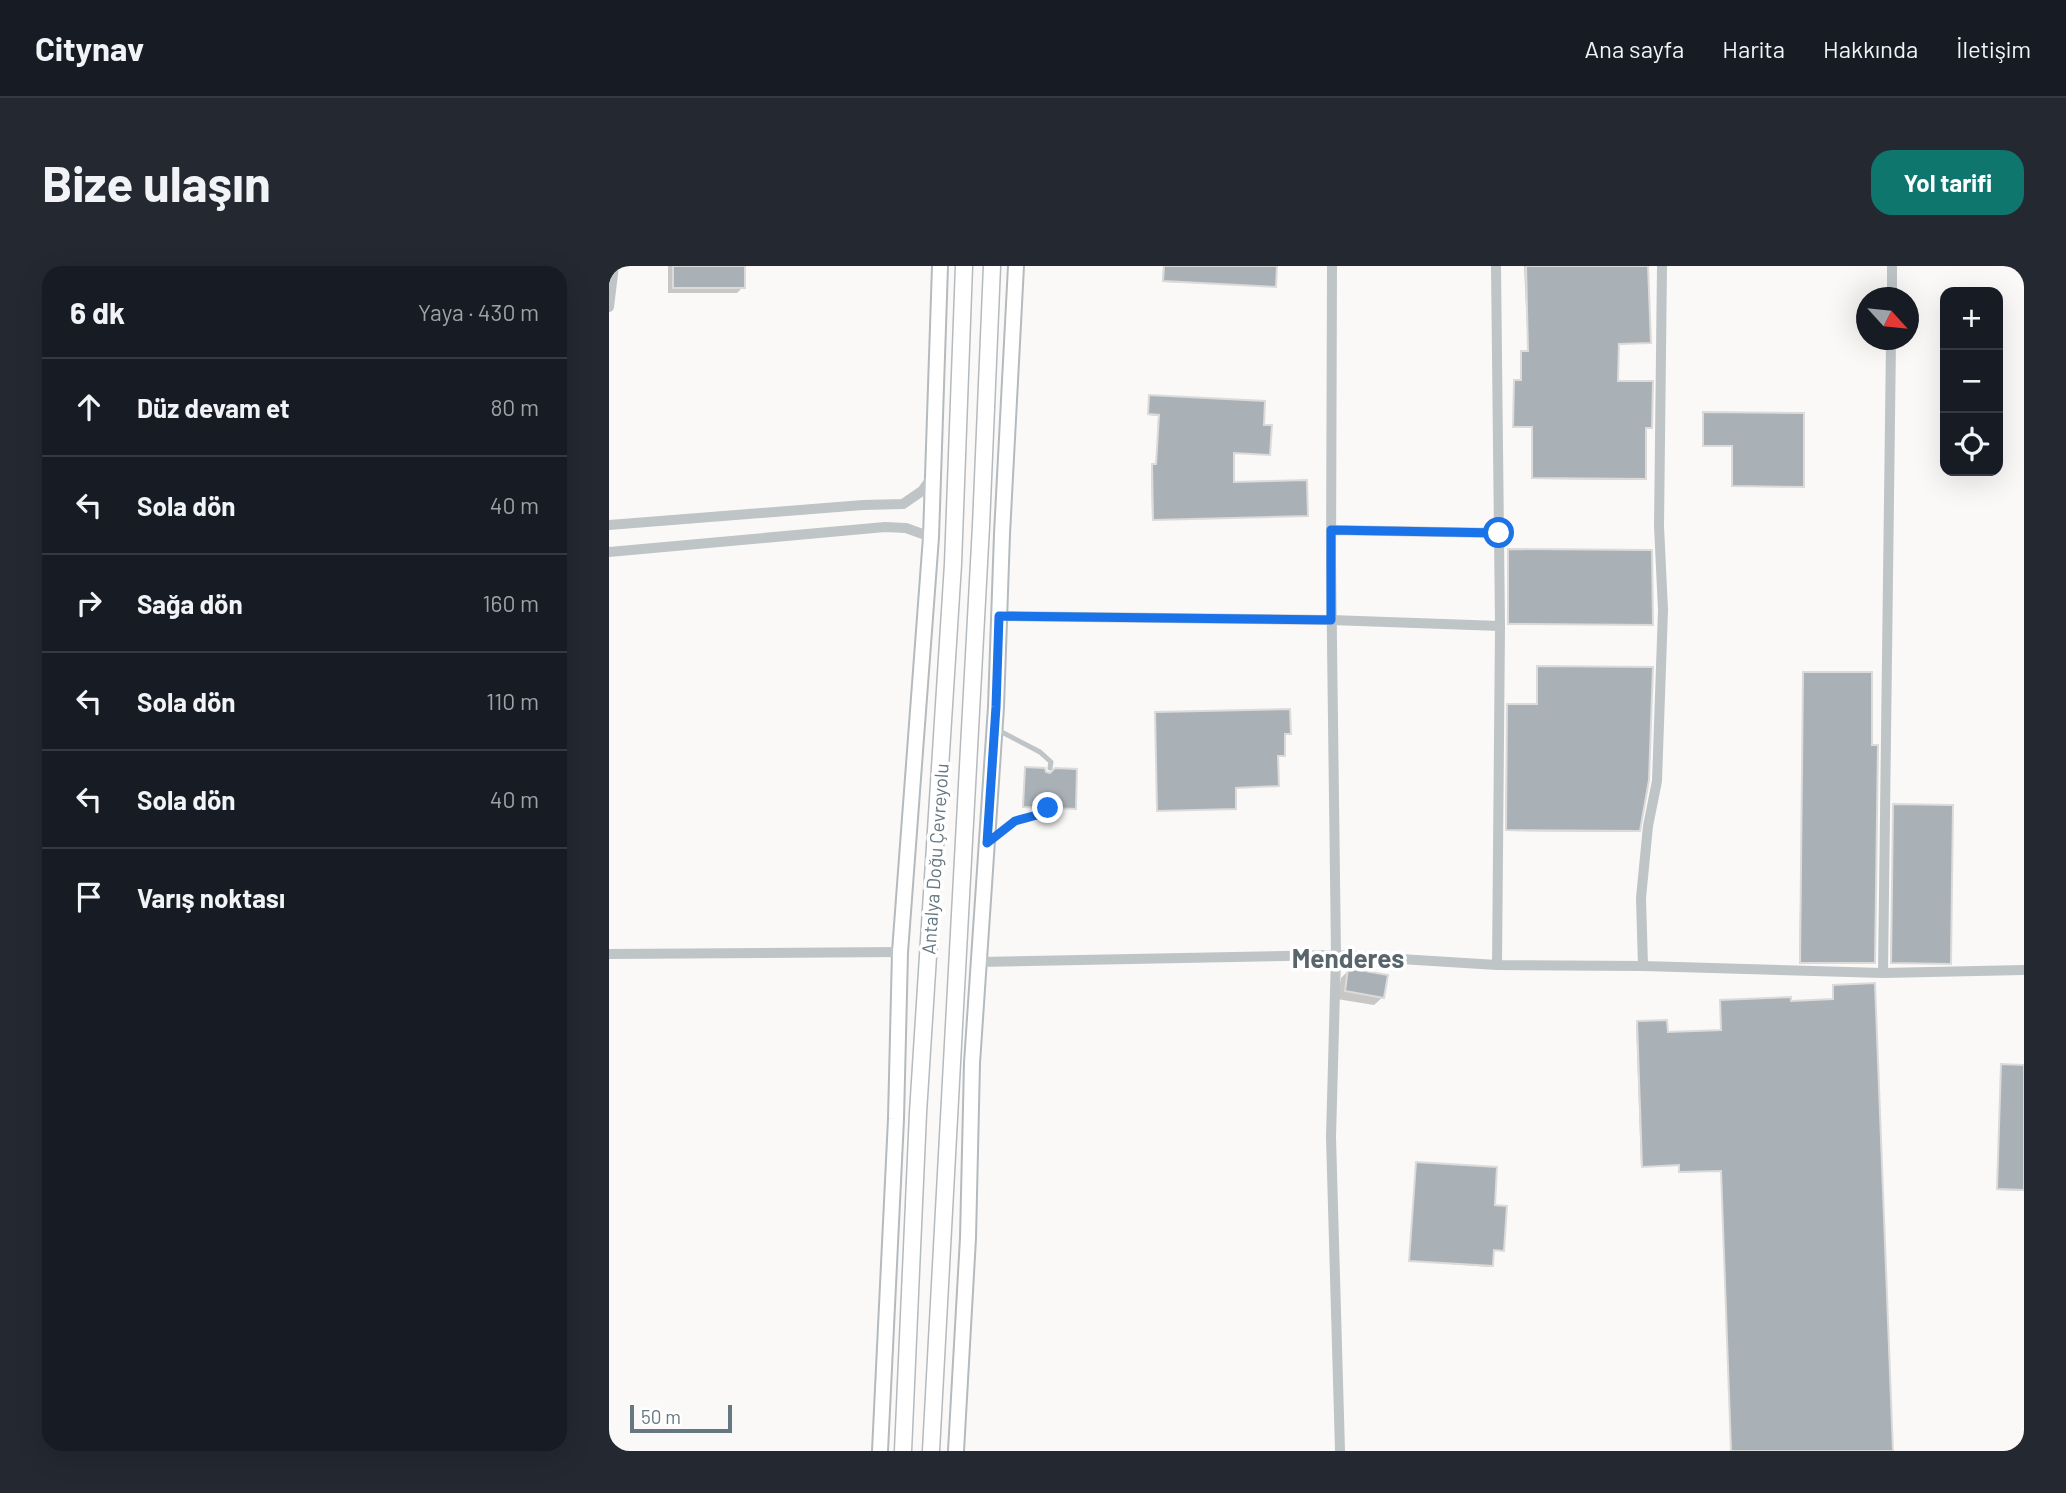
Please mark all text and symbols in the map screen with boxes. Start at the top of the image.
text: Citynav [35,28,144,68]
text: Ana sayfa [1585,34,1684,63]
text: Harita [1722,34,1785,63]
text: Hakkında [1823,34,1918,63]
text: İletişim [1956,34,2031,63]
button: Yol tarifi [1871,150,2024,215]
text: Bize ulaşın [42,153,271,212]
north arrow [1856,287,1919,350]
map controls [1940,287,2003,476]
button: + [1940,287,2003,350]
text: 6 dk [70,294,125,330]
text: Yaya · 430 m [418,298,539,326]
button: − [1940,350,2003,413]
icon: ahead [70,388,108,426]
text: Düz devam et [137,392,290,423]
text: 80 m [490,393,539,421]
button: locate [1940,413,2003,476]
icon: left [70,486,108,524]
text: Sola dön [137,490,235,521]
text: 40 m [490,491,539,519]
route start [1483,517,1514,548]
icon: right [70,584,108,622]
text: Sağa dön [137,588,243,619]
text: 160 m [482,589,539,617]
icon: left [70,682,108,720]
text: Sola dön [137,686,235,717]
text: 110 m [486,687,539,715]
street label: Antalya Doğu Çevreyolu [916,763,953,955]
icon: left [70,780,108,818]
text: Sola dön [137,784,235,815]
text: 40 m [490,785,539,813]
route end [1032,792,1063,823]
icon: arrive [70,878,108,916]
text: Varış noktası [137,882,285,913]
district label: Menderes [1292,942,1404,973]
scale bar [630,1402,731,1434]
text: 50 m [641,1405,681,1428]

